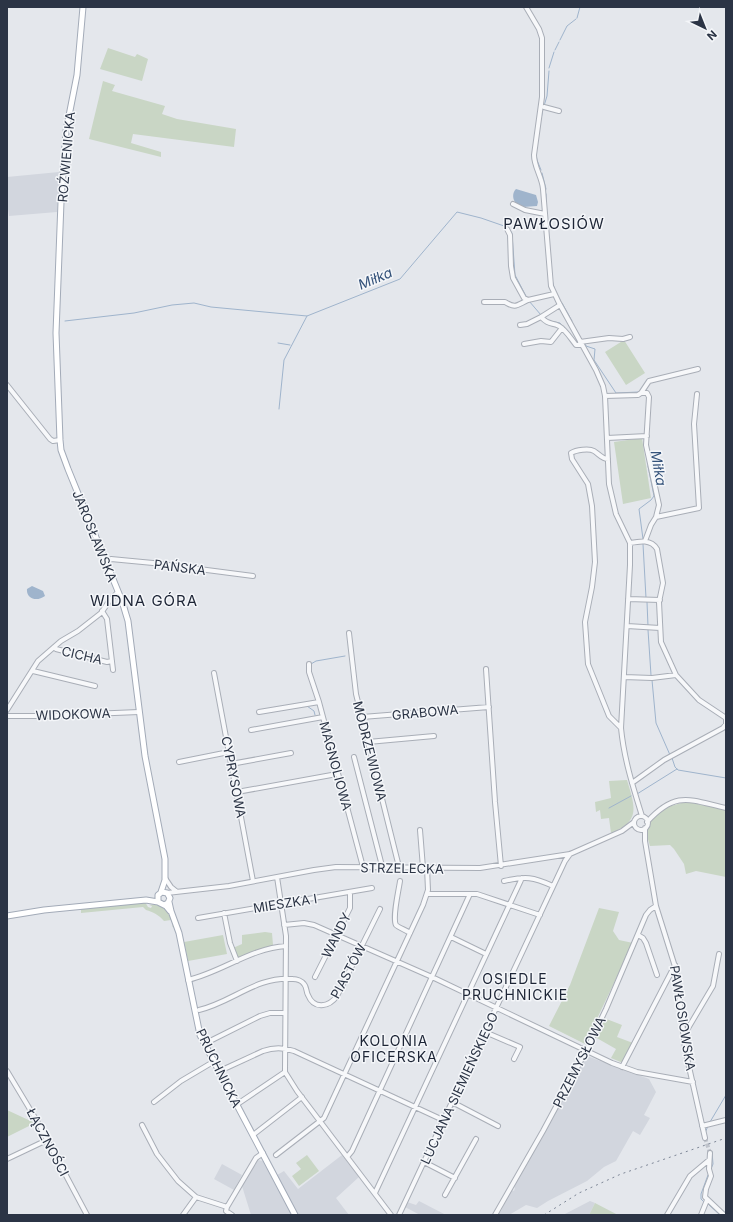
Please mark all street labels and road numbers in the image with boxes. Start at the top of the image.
street label: ROŹWIENICKA [54,111,78,203]
street label: JAROSŁAWSKA [69,488,121,584]
street label: PAŃSKA [153,556,207,578]
street label: CICHA [60,643,104,667]
street label: MODRZEWIOWA [350,699,390,803]
street label: GRABOWA [391,701,459,723]
street label: WIDOKOWA [35,705,111,723]
street label: MAGNOLIOWA [316,720,356,812]
street label: CYPRYSOWA [218,735,250,819]
street label: STRZELECKA [360,859,444,877]
street label: MIESZKA I [252,890,318,916]
street label: WANDY [318,910,354,960]
street label: PIASTÓW [327,941,369,1001]
street label: PAWŁOSIOWSKA [667,964,699,1072]
street label: LUCJANA SIEMIEŃSKIEGO [417,1010,501,1166]
street label: PRZEMYSŁOWA [549,1014,609,1110]
street label: PRUCHNICKA [193,1026,245,1110]
street label: ŁĄCZNOŚCI [23,1105,73,1179]

